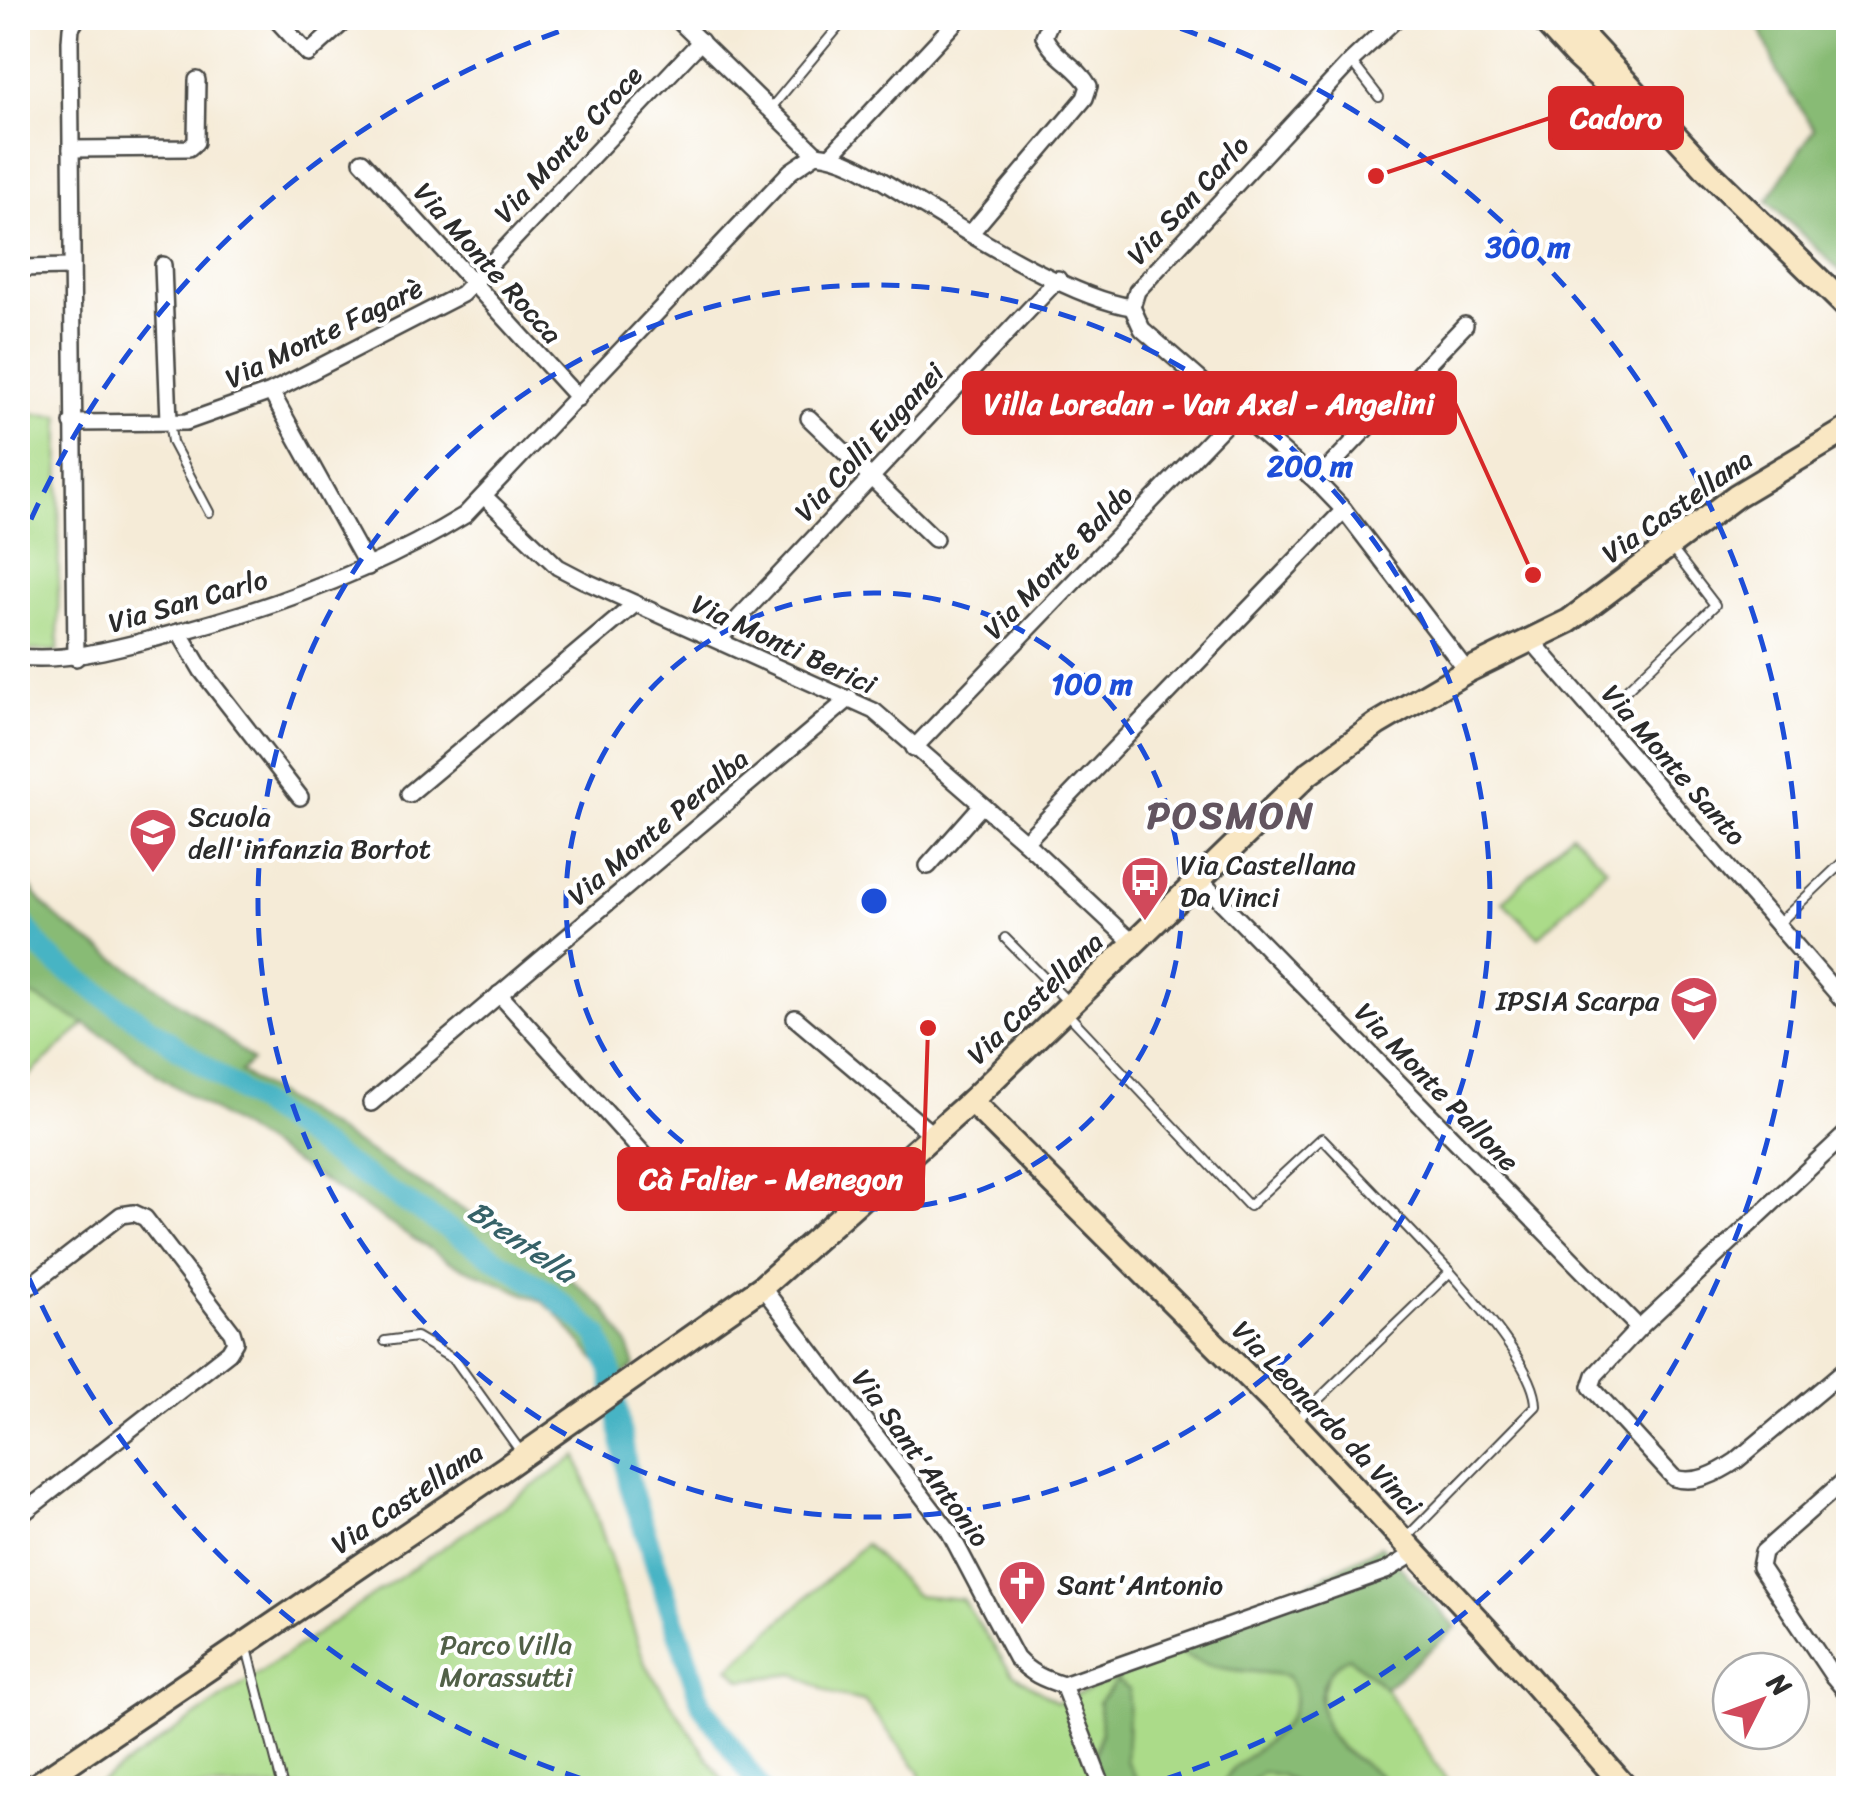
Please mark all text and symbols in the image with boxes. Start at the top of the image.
street label: Via Monte Croce [481,53,655,235]
callout: Cadoro [1550,88,1682,148]
text: Cadoro [1569,91,1662,145]
street label: Via San Carlo [1114,123,1262,277]
street label: Via Monte Rocca [401,170,575,356]
text: 300 m [1484,220,1571,274]
street label: Via Monte Fagarè [216,264,432,402]
street label: Via Colli Euganei [782,350,957,533]
callout: Villa Loredan - Van Axel - Angelini [964,373,1455,433]
text: Villa Loredan - Van Axel - Angelini [984,377,1436,431]
street label: Via Castellana [1591,435,1763,577]
text: 200 m [1267,439,1353,493]
street label: Via Monte Baldo [971,473,1146,651]
street label: Via San Carlo [102,555,274,647]
street label: Via Monti Berici [683,580,886,709]
text: 100 m [1051,657,1133,711]
street label: Via Monte Santo [1589,672,1759,858]
street label: Via Monte Peralba [556,736,760,918]
district label: POSMON [1147,782,1315,849]
place label: Scuola dell'infanzia Bortot [188,792,431,873]
school or university icon: Scuola dell'infanzia Bortot [127,806,179,874]
place label: Via Castellana Da Vinci [1180,840,1356,921]
bus stop icon: Via Castellana Da Vinci [1119,854,1171,922]
centre of rings [856,883,892,919]
street label: Via Castellana [955,919,1115,1077]
school or university icon: IPSIA Scarpa [1668,974,1720,1042]
place label: IPSIA Scarpa [1495,976,1660,1025]
street label: Via Monte Pallone [1342,990,1532,1184]
callout: Cà Falier - Menegon [619,1149,923,1209]
text: Cà Falier - Menegon [638,1152,904,1206]
water label: Brentella [456,1185,590,1300]
street label: Via Leonardo da Vinci [1220,1308,1435,1529]
street label: Via Sant'Antonio [839,1358,1003,1558]
street label: Via Castellana [320,1429,494,1567]
church icon: Sant'Antonio [996,1558,1048,1626]
place label: Sant'Antonio [1057,1560,1223,1609]
park label: Parco Villa Morassutti [440,1620,574,1701]
north arrow [1711,1651,1811,1751]
text: N [1754,1660,1804,1709]

